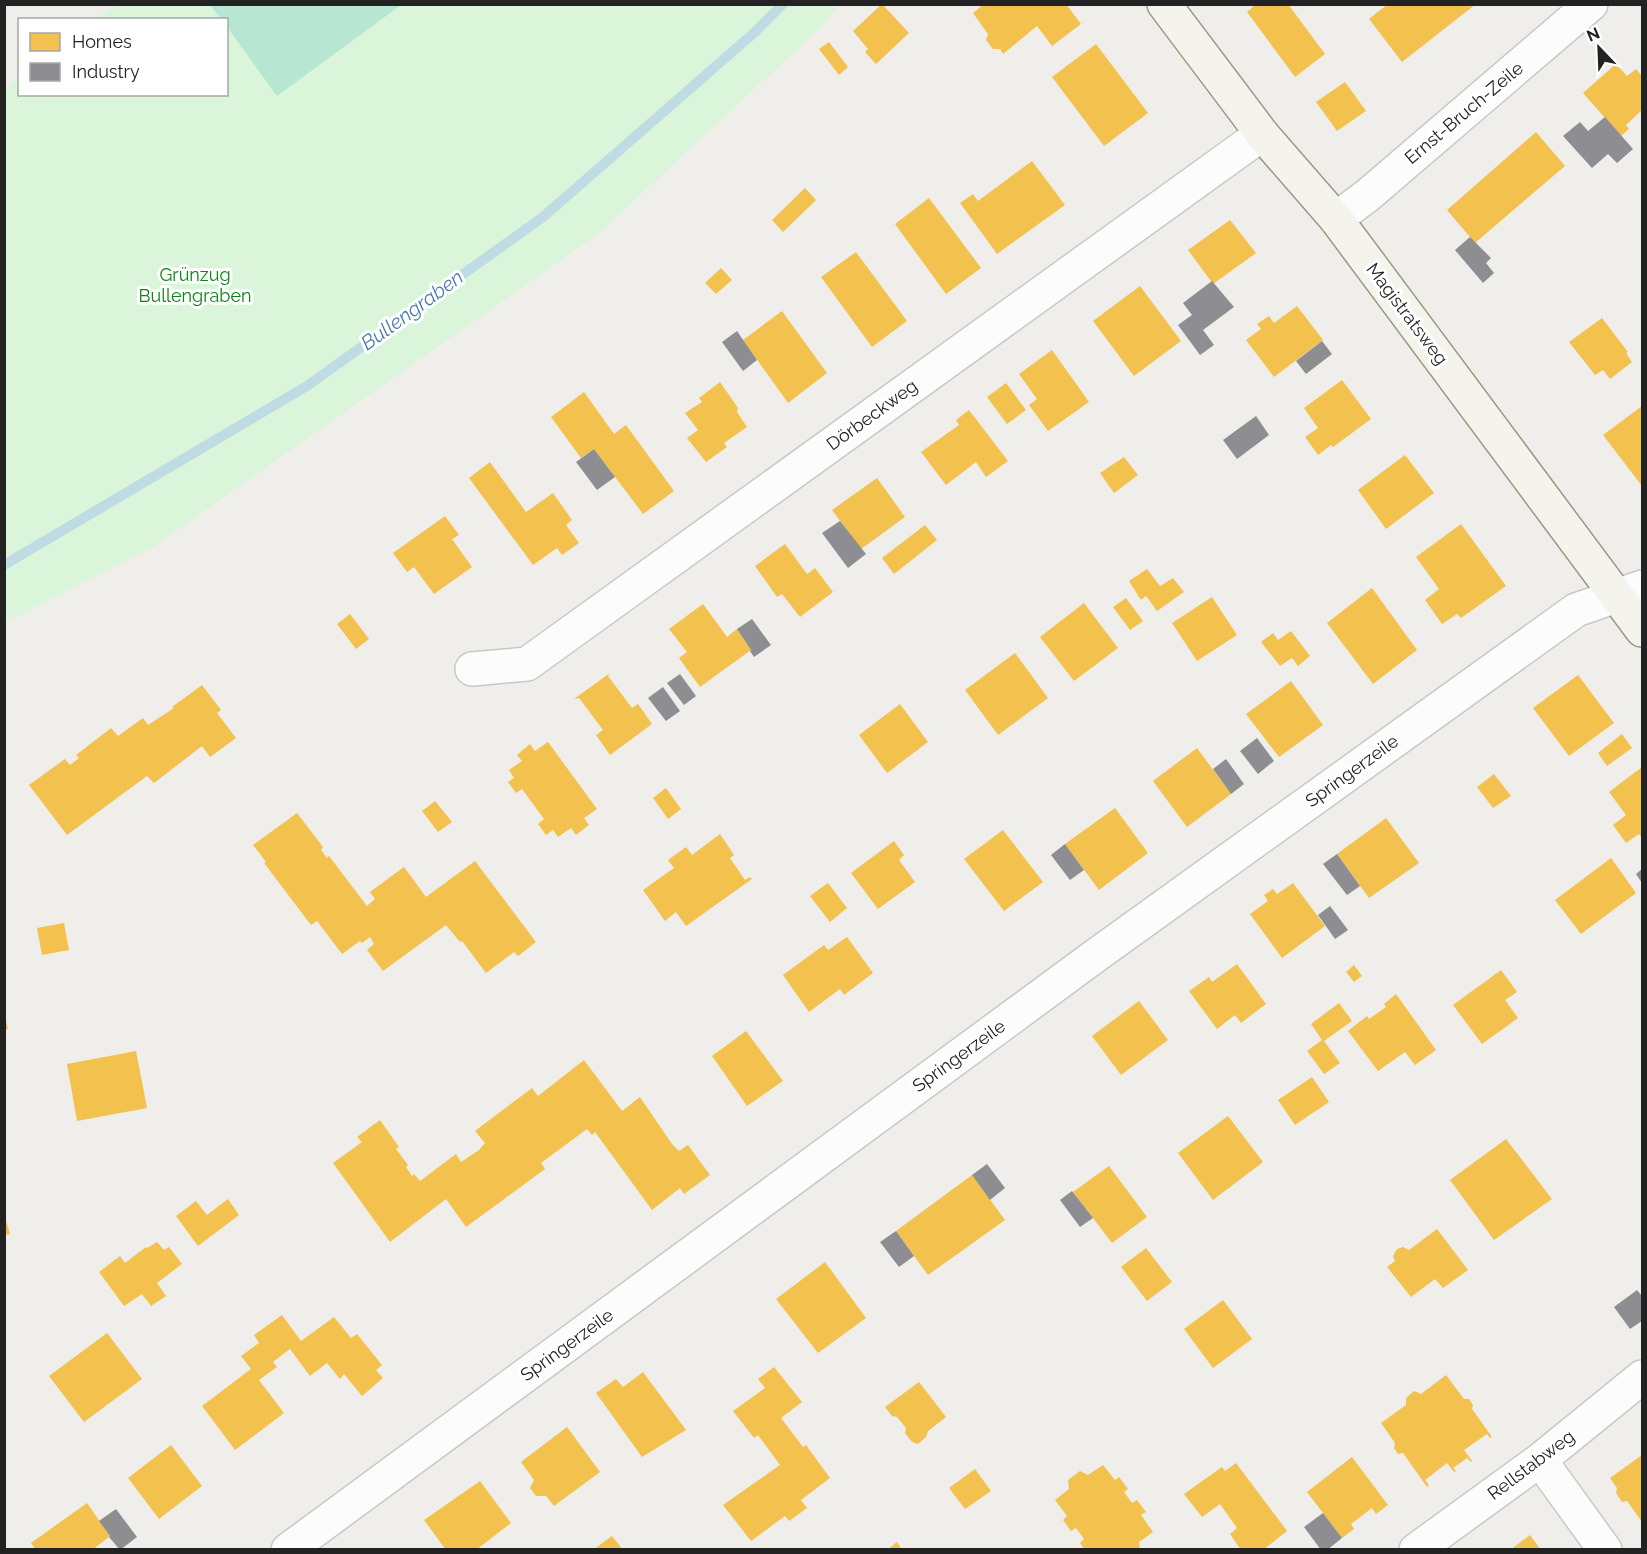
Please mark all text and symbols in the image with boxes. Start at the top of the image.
legend [18,18,228,96]
north arrow [1569,18,1629,78]
text: N [1584,24,1603,46]
text: Homes [72,31,132,52]
street label: Ernst-Bruch-Zeile [1400,57,1527,168]
text: Industry [72,61,140,82]
street label: Magistratsweg [1362,259,1452,369]
park label: Grünzug Bullengraben [139,264,251,306]
water label: Bullengraben [356,265,468,355]
street label: Dörbeckweg [822,375,921,455]
street label: Springerzeile [1301,730,1402,811]
street label: Springerzeile [908,1015,1009,1096]
street label: Springerzeile [516,1304,617,1385]
street label: Rellstabweg [1483,1425,1578,1504]

